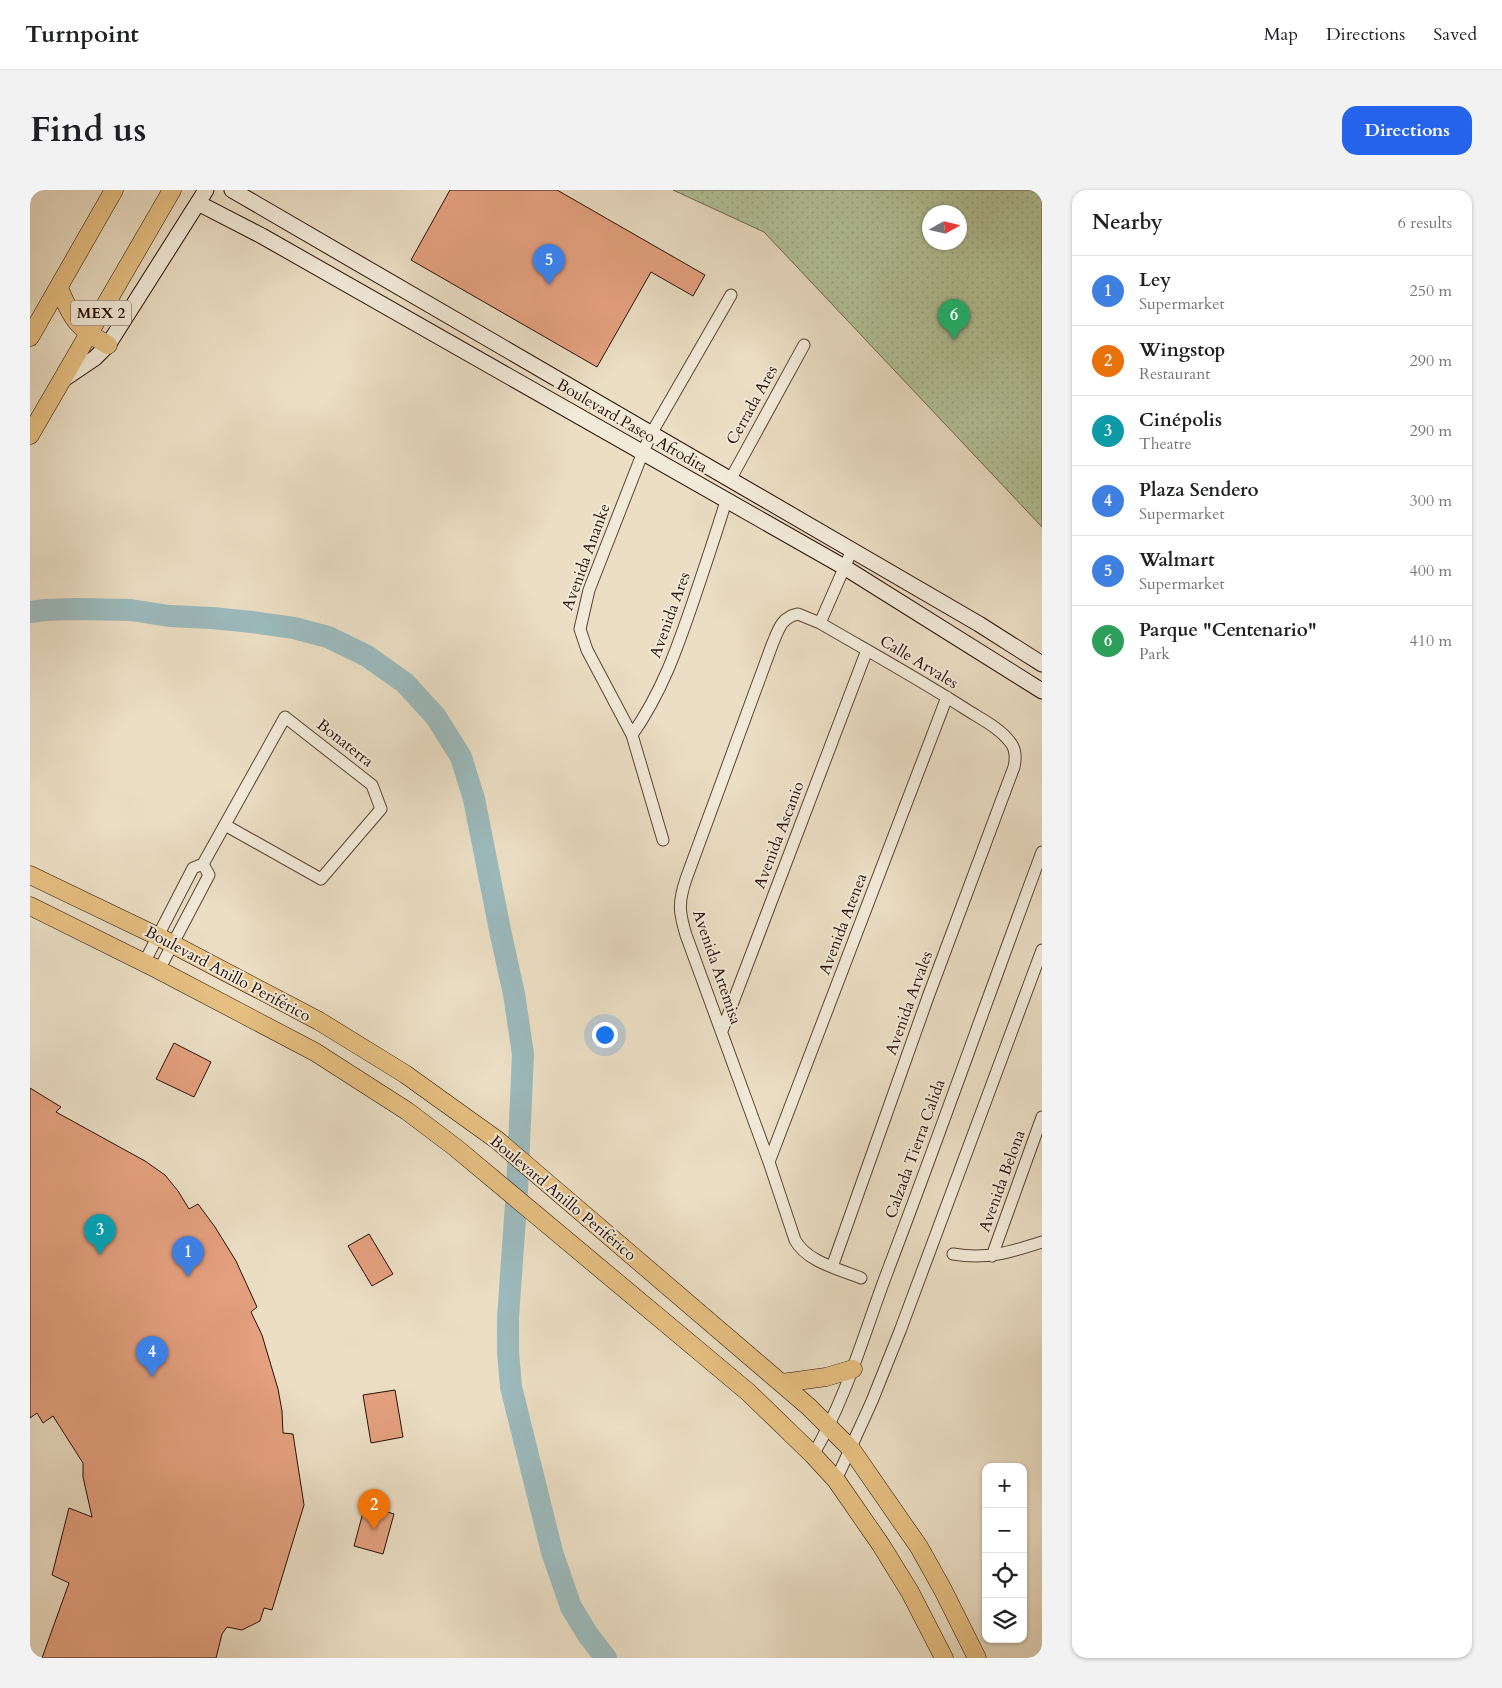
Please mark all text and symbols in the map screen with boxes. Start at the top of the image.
text: Turnpoint [25,18,139,51]
text: Map [1264,22,1298,47]
text: Directions [1326,22,1405,47]
text: Saved [1433,22,1477,47]
text: Find us [30,106,146,154]
button: Directions [1342,106,1472,155]
north arrow [922,205,967,250]
text: Nearby [1092,208,1163,237]
text: 6 results [1398,212,1452,234]
pin: 5 [533,244,565,285]
text: Ley [1139,267,1171,293]
text: 1 [1104,280,1112,302]
text: 250 m [1410,280,1452,302]
text: Supermarket [1139,293,1225,315]
pin: 6 [938,299,970,340]
road number: MEX 2 [71,300,131,326]
text: Wingstop [1139,337,1225,363]
text: 2 [1104,350,1112,372]
text: 290 m [1410,350,1452,372]
street label: Cerrada Ares [721,361,783,449]
text: Restaurant [1139,363,1210,385]
street label: Boulevard Paseo Afrodita [552,374,712,478]
text: Cinépolis [1139,407,1222,433]
text: 3 [1104,420,1112,442]
text: 290 m [1410,420,1452,442]
text: Theatre [1139,433,1192,455]
text: Plaza Sendero [1139,477,1259,503]
text: 4 [1104,490,1112,512]
text: 300 m [1410,490,1452,512]
street label: Avenida Ananke [556,500,616,614]
text: Supermarket [1139,503,1225,525]
text: Walmart [1139,547,1215,573]
text: 5 [1104,560,1112,582]
text: 400 m [1410,560,1452,582]
street label: Avenida Ares [644,569,696,661]
text: Supermarket [1139,573,1225,595]
text: Parque "Centenario" [1139,617,1317,643]
street label: Calle Arvales [876,630,962,694]
text: 6 [1104,630,1112,652]
text: 410 m [1410,630,1452,652]
text: Park [1139,643,1170,665]
street label: Bonaterra [312,714,378,772]
street label: Avenida Ascanio [748,778,810,892]
street label: Avenida Atenea [814,870,872,978]
street label: Avenida Artemisa [687,907,747,1027]
street label: Boulevard Anillo Periférico [141,921,315,1027]
street label: Avenida Arvales [880,948,938,1058]
your location [592,1022,618,1048]
street label: Calzada Tierra Calida [880,1076,950,1222]
street label: Avenida Belona [973,1127,1031,1235]
street label: Boulevard Anillo Periférico [485,1130,641,1266]
pin: 3 [84,1214,116,1255]
pin: 1 [172,1236,204,1277]
pin: 4 [136,1336,168,1377]
map controls [982,1463,1027,1643]
button: + [982,1463,1027,1508]
pin: 2 [358,1489,390,1530]
button: − [982,1508,1027,1553]
button: locate [982,1553,1027,1598]
button: layers [982,1598,1027,1643]

